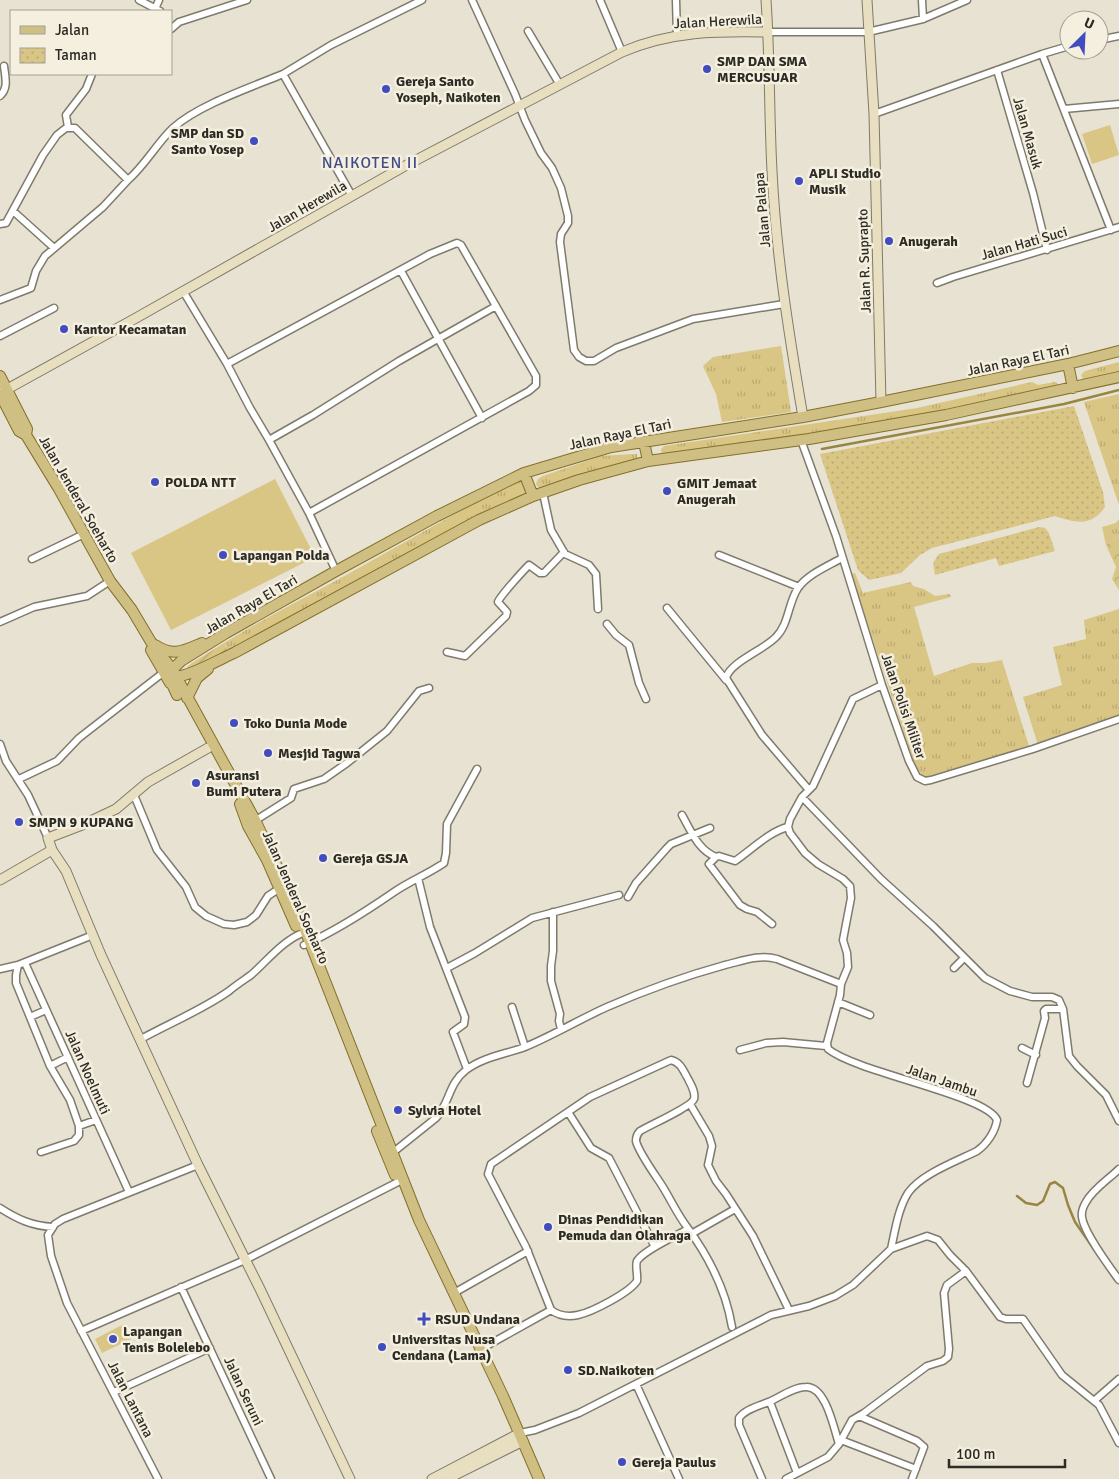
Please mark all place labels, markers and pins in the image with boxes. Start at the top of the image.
place label: SMP DAN SMA MERCUSUAR [717,53,807,86]
marker: SMP DAN SMA MERCUSUAR [701,63,713,75]
place label: Gereja Santo Yoseph, Naikoten [395,73,501,106]
marker: Gereja Santo Yoseph, Naikoten [380,83,392,95]
place label: SMP dan SD Santo Yosep [171,125,244,158]
marker: SMP dan SD Santo Yosep [248,135,260,147]
place label: APLI Studio Musik [809,165,881,198]
marker: APLI Studio Musik [793,175,805,187]
place label: Anugerah [899,233,958,250]
marker: Anugerah [883,235,895,247]
place label: Kantor Kecamatan [74,321,187,338]
marker: Kantor Kecamatan [58,323,70,335]
place label: POLDA NTT [165,474,237,491]
place label: GMIT Jemaat Anugerah [677,475,758,508]
marker: POLDA NTT [149,476,161,488]
marker: GMIT Jemaat Anugerah [661,485,673,497]
place label: Lapangan Polda [233,547,330,564]
marker: Lapangan Polda [217,549,229,561]
place label: Toko Dunia Mode [244,715,347,732]
marker: Toko Dunia Mode [228,717,240,729]
place label: Mesjid Tagwa [278,745,360,762]
marker: Mesjid Tagwa [262,747,274,759]
place label: Asuransi Bumi Putera [206,767,281,800]
marker: Asuransi Bumi Putera [190,777,202,789]
place label: SMPN 9 KUPANG [29,814,133,831]
marker: SMPN 9 KUPANG [13,816,25,828]
place label: Gereja GSJA [333,850,408,867]
marker: Gereja GSJA [317,852,329,864]
place label: Sylvia Hotel [408,1102,482,1119]
marker: Sylvia Hotel [392,1104,404,1116]
place label: Dinas Pendidikan Pemuda dan Olahraga [558,1211,691,1244]
marker: Dinas Pendidikan Pemuda dan Olahraga [542,1221,554,1233]
place label: RSUD Undana [435,1311,520,1328]
marker: RSUD Undana [417,1312,431,1326]
place label: Lapangan Tenis Bolelebo [123,1323,210,1356]
place label: Universitas Nusa Cendana (Lama) [392,1331,495,1364]
marker: Lapangan Tenis Bolelebo [107,1333,119,1345]
marker: Universitas Nusa Cendana (Lama) [376,1341,388,1353]
place label: SD.Naikoten [578,1362,655,1379]
marker: SD.Naikoten [562,1364,574,1376]
place label: Gereja Paulus [632,1454,716,1471]
marker: Gereja Paulus [616,1456,628,1468]

